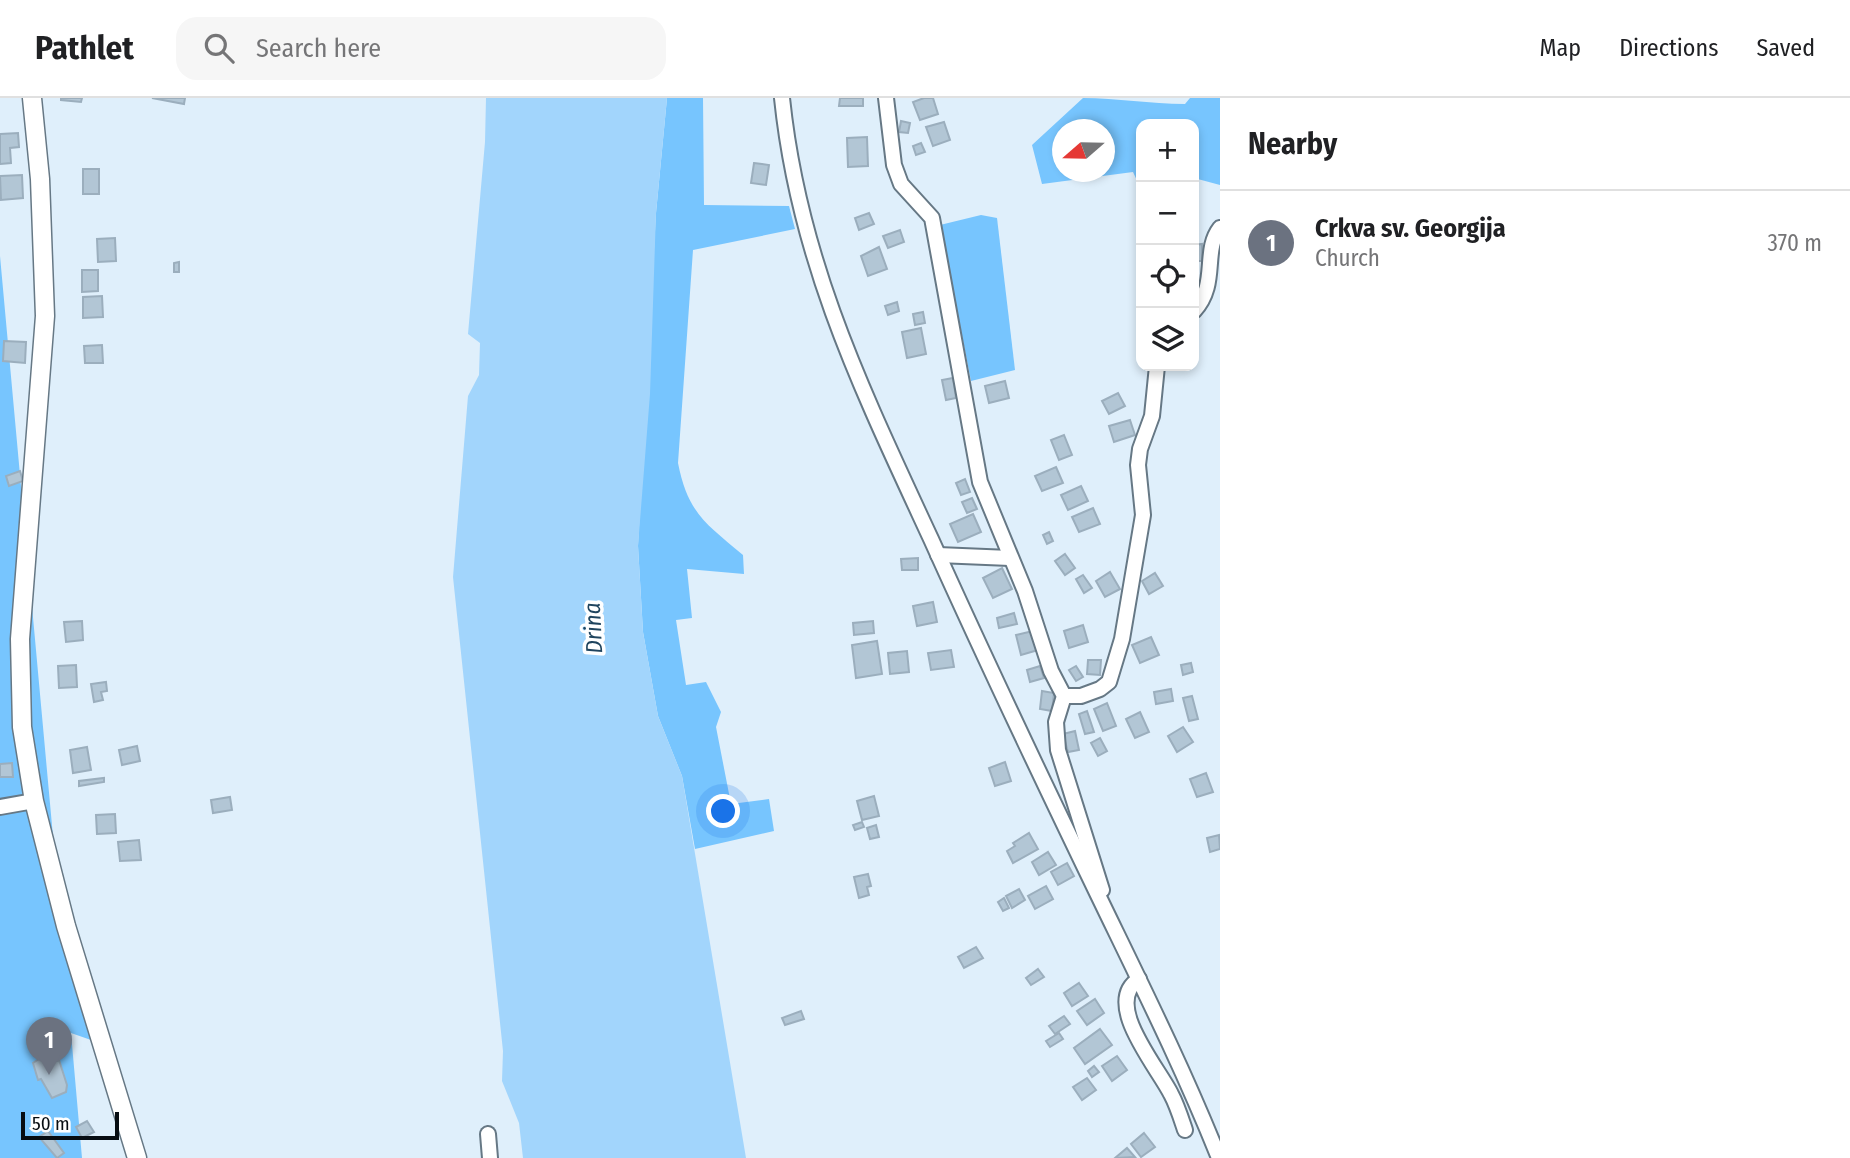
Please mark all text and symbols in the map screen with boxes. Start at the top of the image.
search box [176,17,666,80]
text: Pathlet [35,28,134,68]
icon: search [200,29,238,67]
text: Search here [256,33,381,64]
text: Map [1540,34,1581,62]
text: Directions [1619,34,1718,62]
text: Saved [1756,34,1815,62]
north arrow [1052,119,1115,182]
map controls [1136,119,1199,371]
button: + [1136,119,1199,182]
text: Nearby [1248,126,1337,162]
button: − [1136,182,1199,245]
text: Crkva sv. Georgija [1315,213,1506,244]
text: 1 [1266,229,1276,257]
text: 370 m [1768,229,1822,257]
text: Church [1315,244,1380,272]
button: locate [1136,245,1199,308]
button: layers [1136,308,1199,371]
water label: Drina [578,602,608,654]
your location [706,794,740,828]
pin: 1 [26,1017,72,1075]
scale bar [21,1109,119,1141]
text: 50 m [32,1112,70,1135]

